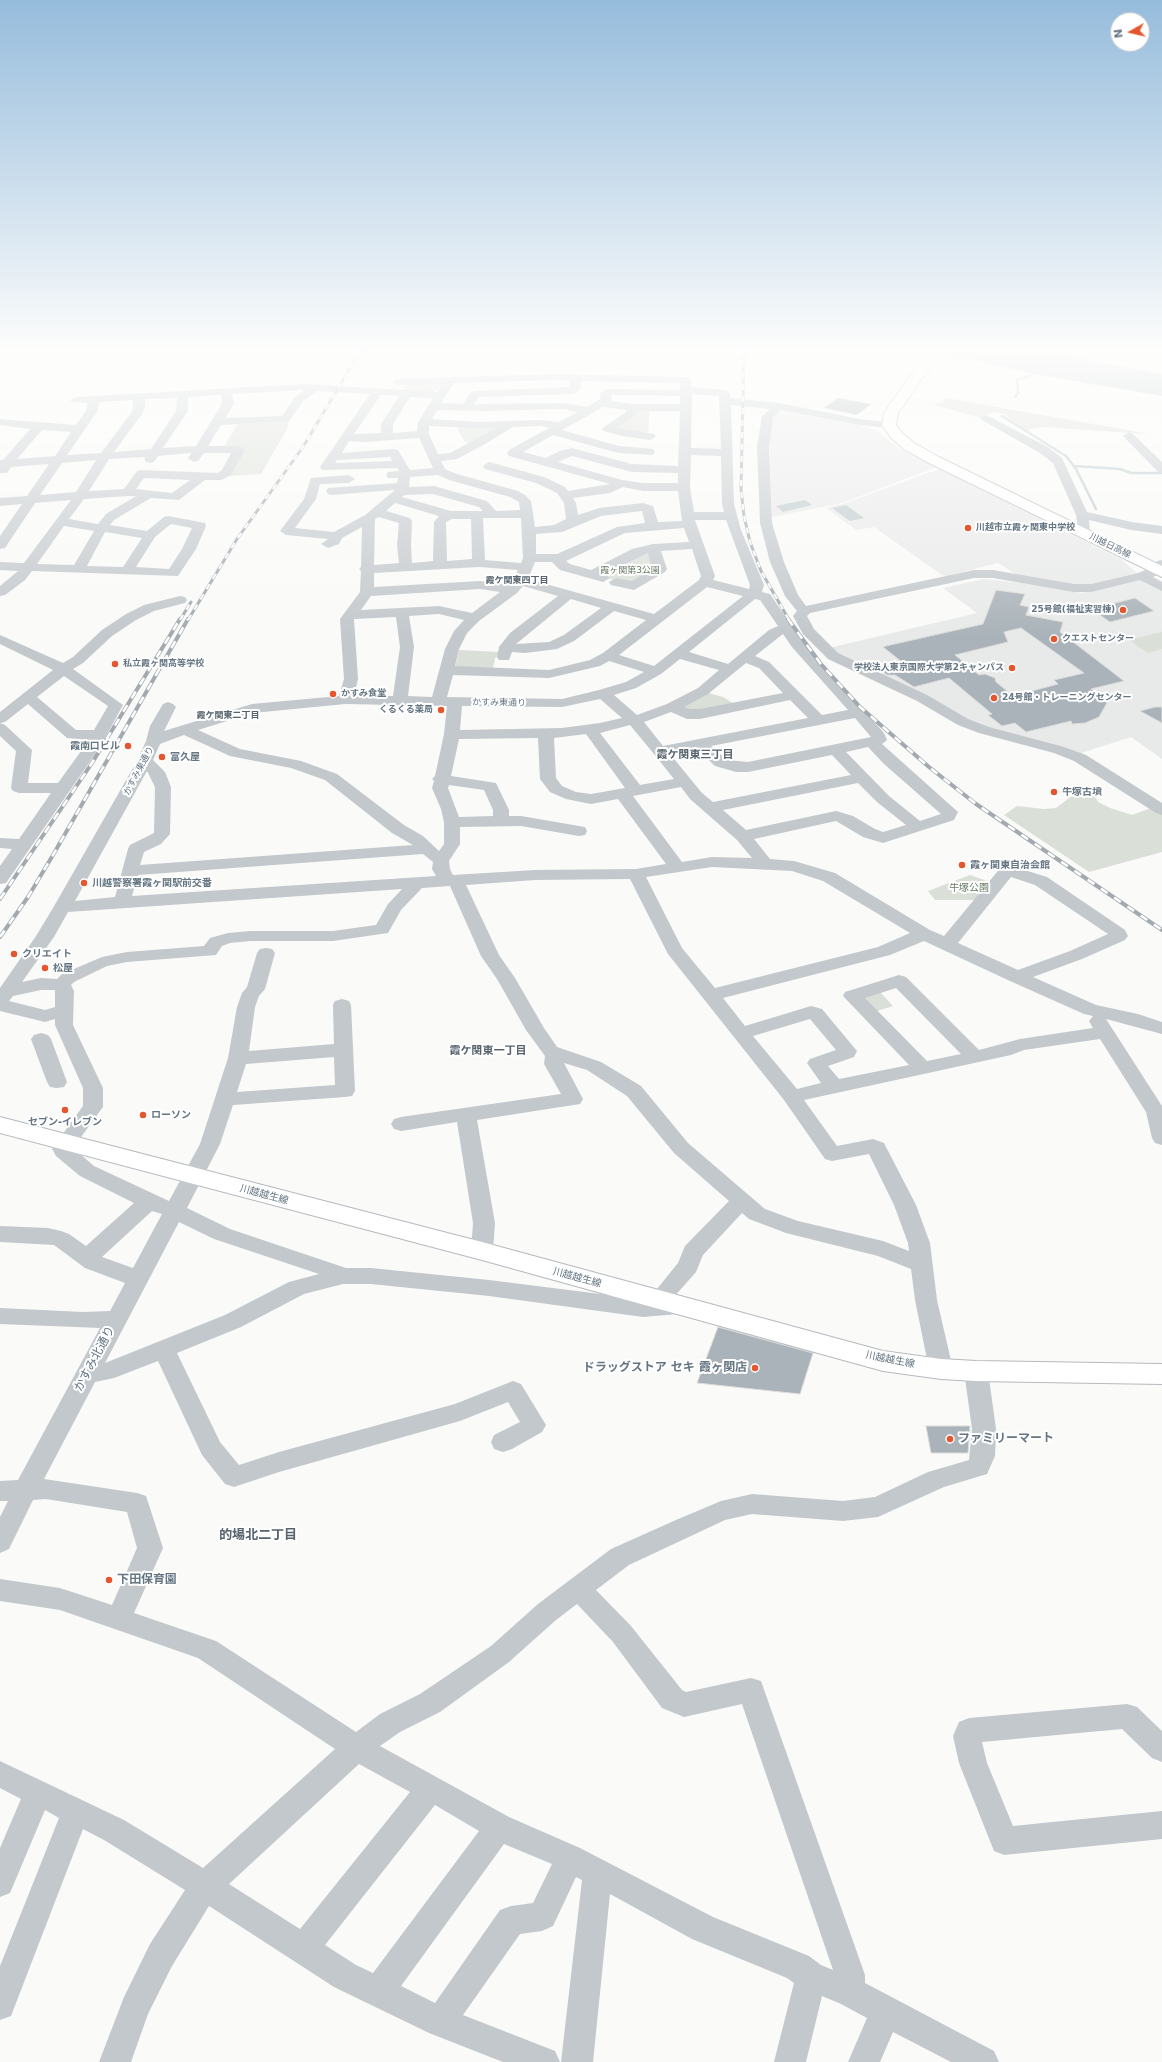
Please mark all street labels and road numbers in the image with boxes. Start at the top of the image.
street label: 川越日高線 [1087,531,1133,561]
street label: かすみ東通り [472,697,526,709]
street label: かすみ東通り [122,745,156,797]
street label: 川越越生線 [238,1183,290,1207]
street label: 川越越生線 [551,1266,603,1290]
street label: かすみ北通り [72,1324,118,1394]
street label: 川越越生線 [864,1349,916,1371]

